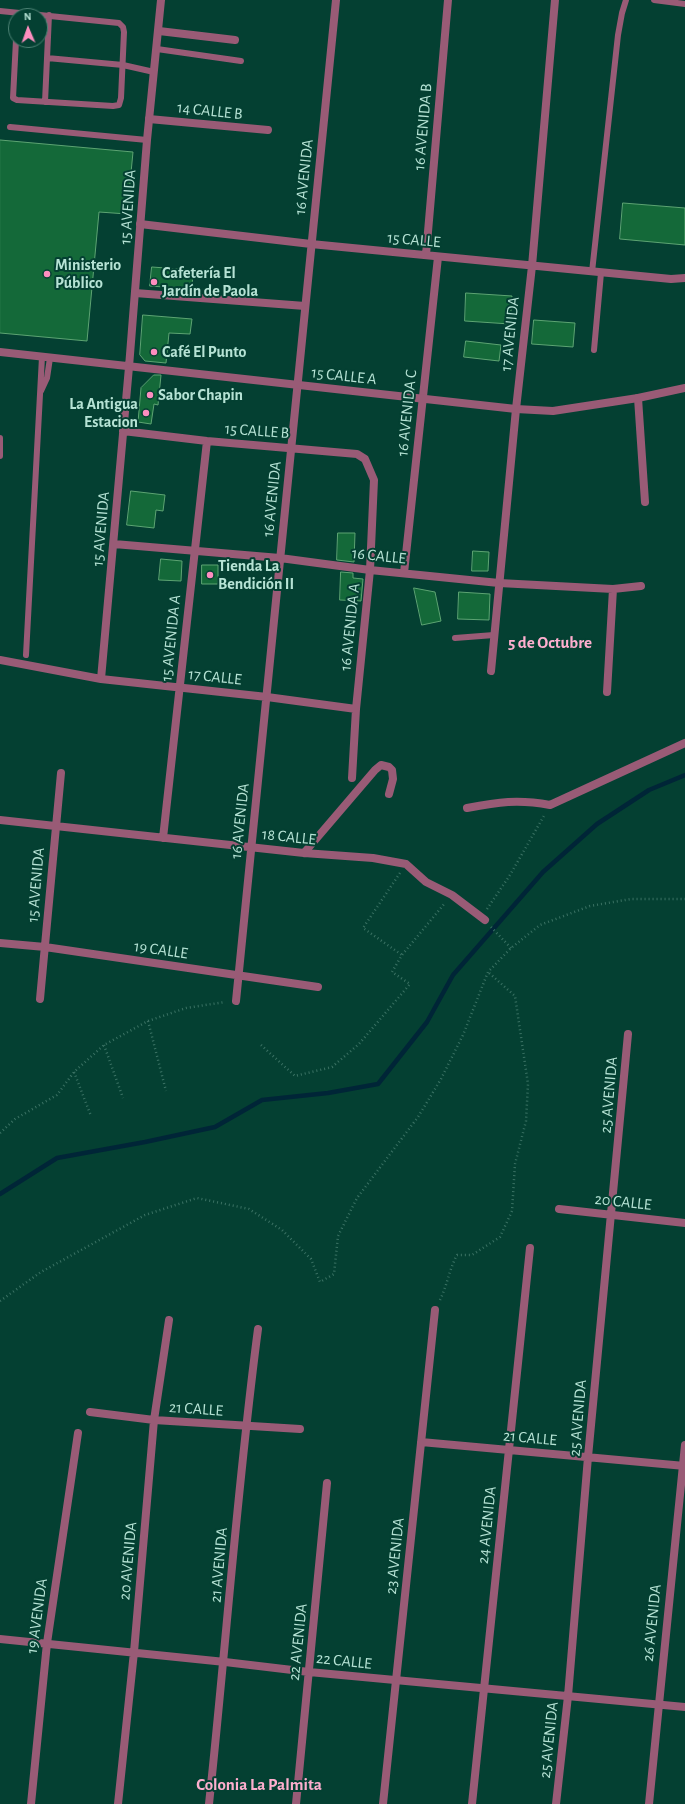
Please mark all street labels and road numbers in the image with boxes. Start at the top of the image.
street label: 16 AVENIDA B [410,83,436,171]
street label: 14 CALLE B [176,98,244,124]
street label: 16 AVENIDA [290,138,318,216]
street label: 15 AVENIDA [116,169,140,245]
street label: 15 CALLE [387,228,441,252]
street label: 17 AVENIDA [497,296,523,372]
street label: 15 CALLE A [311,363,377,389]
street label: 16 AVENIDA C [393,369,421,457]
street label: 15 CALLE B [224,419,290,443]
street label: 16 AVENIDA [258,460,286,538]
street label: 15 AVENIDA [88,491,114,567]
street label: 16 CALLE [351,544,407,568]
street label: 16 AVENIDA A [336,582,364,672]
street label: 15 AVENIDA A [157,594,185,682]
street label: 17 CALLE [187,665,243,689]
street label: 16 AVENIDA [226,782,254,860]
street label: 18 CALLE [261,825,317,849]
street label: 15 AVENIDA [23,847,49,923]
street label: 19 CALLE [133,937,189,963]
street label: 25 AVENIDA [596,1056,622,1134]
street label: 20 CALLE [594,1189,652,1215]
street label: 25 AVENIDA [565,1379,591,1457]
street label: 21 CALLE [168,1398,224,1420]
street label: 21 CALLE [502,1426,558,1450]
street label: 24 AVENIDA [473,1485,501,1565]
street label: 23 AVENIDA [381,1517,409,1595]
street label: 20 AVENIDA [115,1521,141,1601]
street label: 21 AVENIDA [206,1526,232,1604]
street label: 19 AVENIDA [22,1577,52,1655]
street label: 26 AVENIDA [638,1583,666,1663]
street label: 22 AVENIDA [284,1603,312,1681]
street label: 22 CALLE [315,1649,373,1673]
street label: 25 AVENIDA [535,1701,563,1779]

